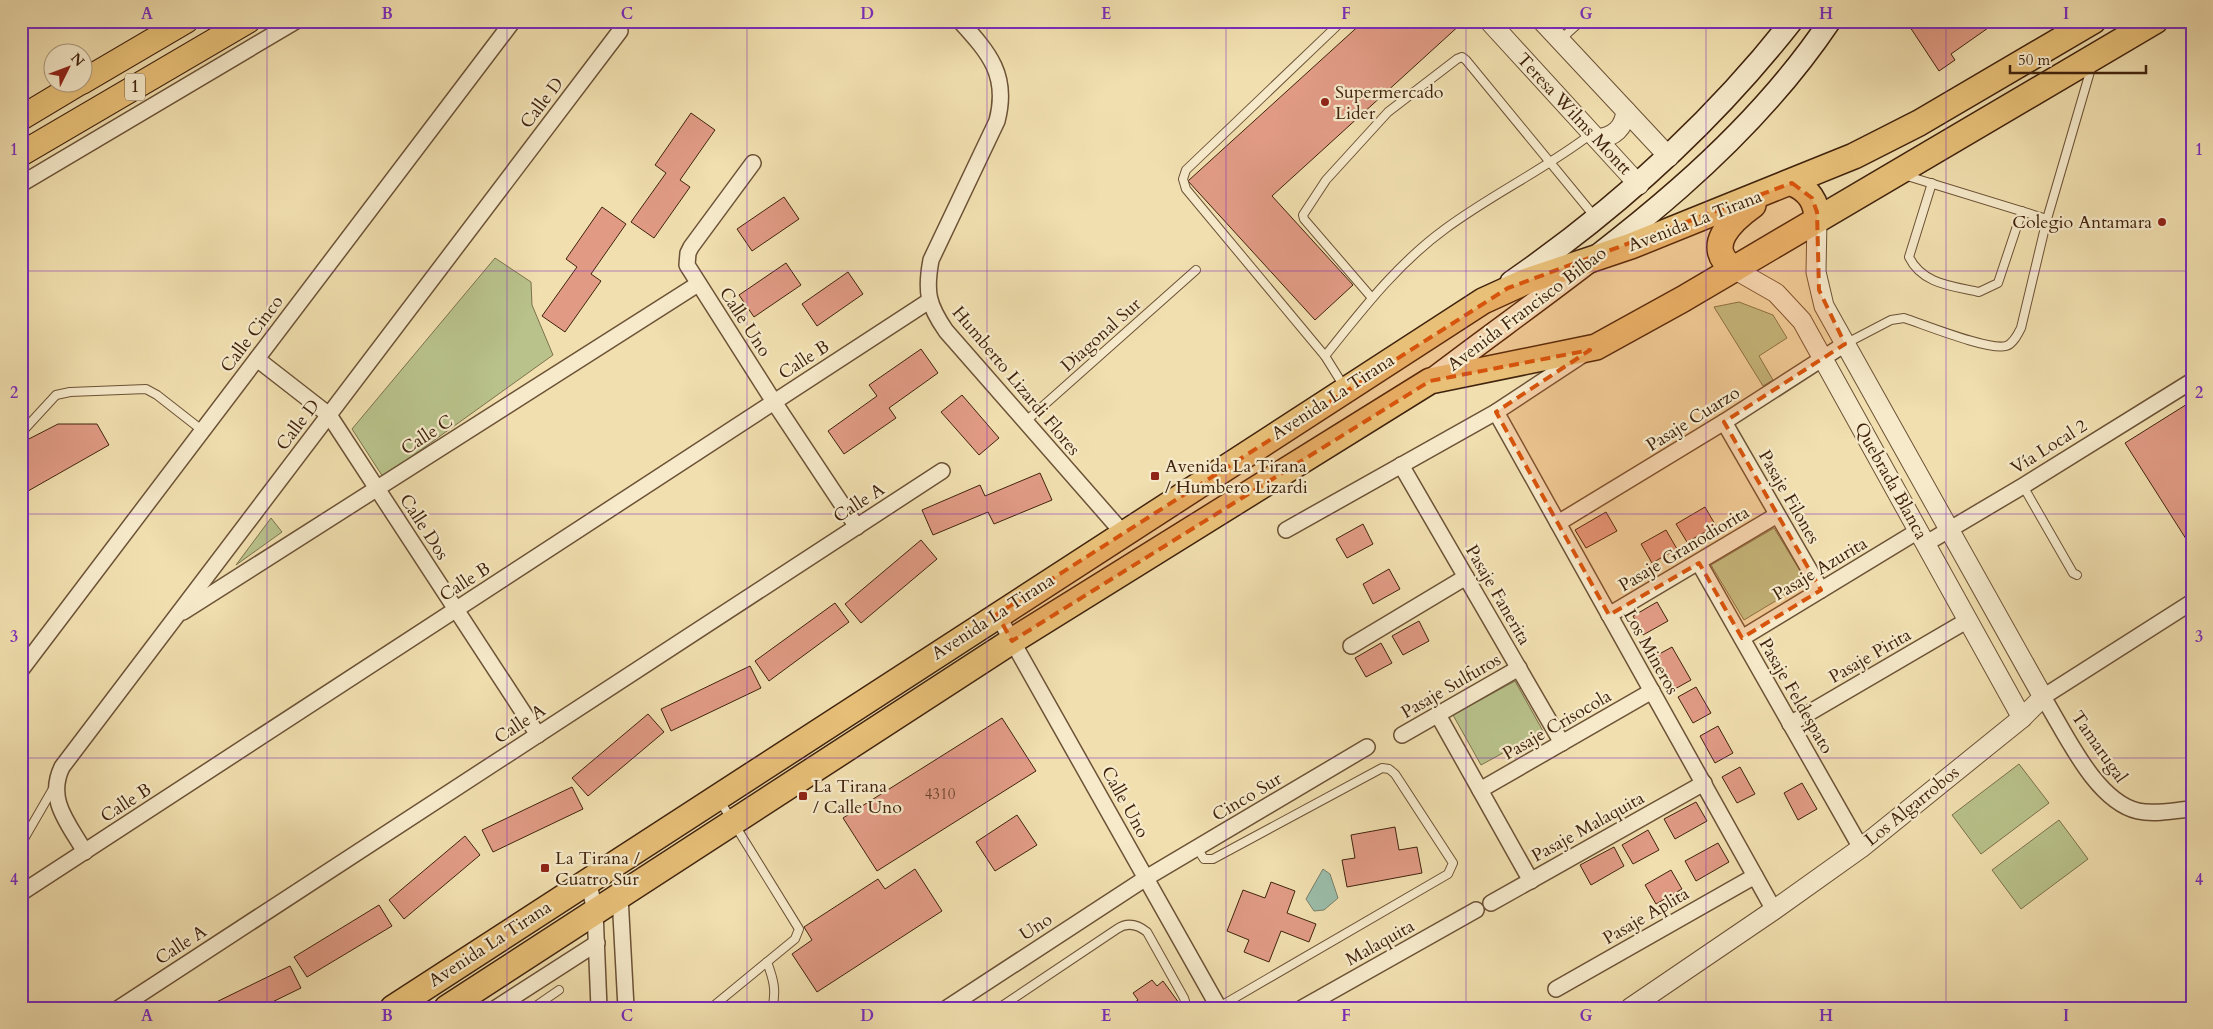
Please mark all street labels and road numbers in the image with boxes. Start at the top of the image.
street label: Teresa Wilms Montt [1511,47,1637,181]
street label: Calle D [514,72,570,134]
road number: 1 [125,74,145,100]
street label: Avenida La Tirana [1624,184,1766,258]
street label: Avenida Francisco Bilbao [1442,241,1612,377]
street label: Calle Uno [713,282,777,362]
street label: Calle Cinco [215,290,289,378]
street label: Diagonal Sur [1055,292,1147,378]
street label: Humberto Lizardi Flores [946,301,1086,461]
street label: Calle B [774,334,834,386]
street label: Avenida La Tirana [1267,348,1399,446]
street label: Pasaje Cuarzo [1641,380,1745,458]
street label: Calle D [270,394,326,456]
street label: Calle C [396,409,458,461]
street label: Vía Local 2 [2006,414,2092,480]
street label: Quebrada Blanca [1848,418,1934,544]
street label: Pasaje Filones [1752,446,1826,548]
street label: Calle A [828,477,890,529]
street label: Calle Dos [393,489,455,565]
street label: Pasaje Granodiorita [1614,500,1754,598]
street label: Pasaje Azurita [1768,531,1872,607]
street label: Pasaje Fanerita [1459,540,1537,650]
street label: Calle B [435,556,495,608]
street label: Avenida La Tirana [927,568,1059,666]
street label: Los Mineros [1617,605,1685,699]
street label: Pasaje Pirita [1824,622,1916,690]
street label: Pasaje Feldespato [1753,634,1839,759]
street label: Pasaje Sulfuros [1396,647,1506,725]
street label: Pasaje Crisocola [1498,684,1616,766]
street label: Calle A [489,698,551,750]
street label: Tamarugal [2065,706,2133,788]
street label: Los Algarrobos [1859,760,1965,852]
street label: Calle Uno [1095,762,1155,843]
street label: Cinco Sur [1207,766,1287,828]
street label: Calle B [96,777,156,829]
street label: Pasaje Malaquita [1527,786,1649,868]
street label: Pasaje Aplita [1598,881,1694,951]
street label: Avenida La Tirana [424,895,556,993]
street label: Uno [1015,907,1058,947]
street label: Malaquita [1341,914,1419,972]
street label: Calle A [150,919,212,971]

